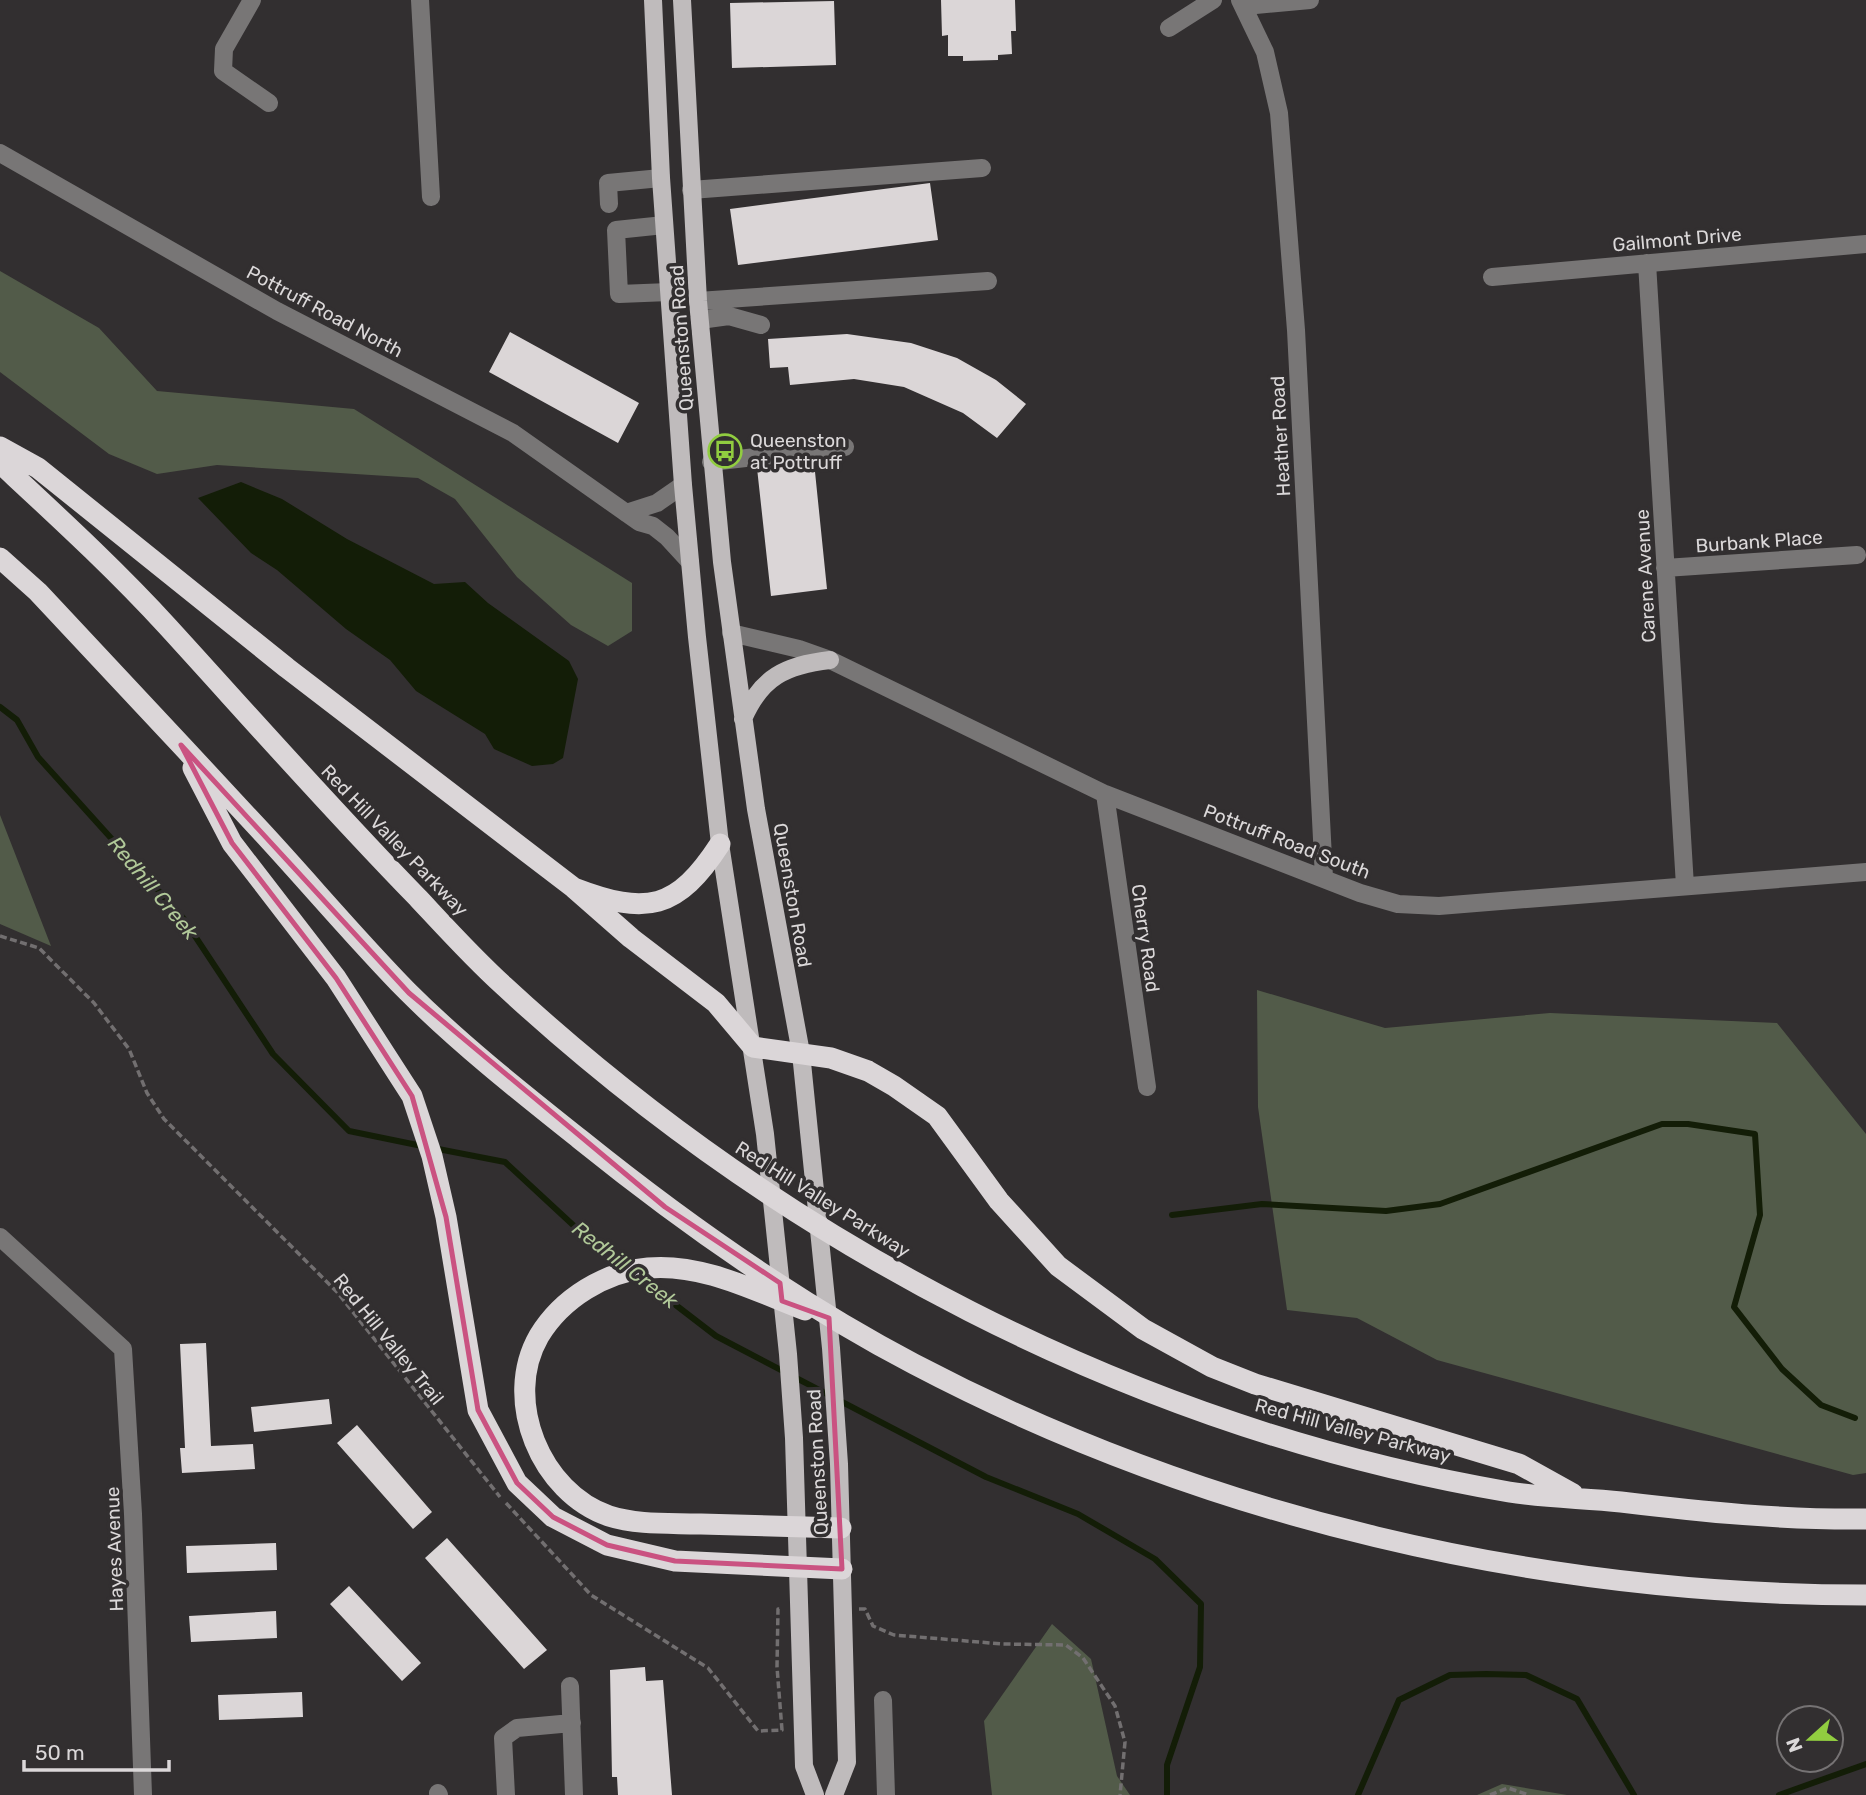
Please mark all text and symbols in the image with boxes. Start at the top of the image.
street label: Gailmont Drive [1611,222,1743,257]
street label: Pottruff Road North [243,260,407,362]
street label: Queenston Road [665,264,698,412]
street label: Heather Road [1266,375,1295,497]
place label: Queenston at Pottruff [750,429,847,474]
bus stop icon: Queenston at Pottruff [706,432,744,470]
street label: Carene Avenue [1631,509,1660,643]
street label: Burbank Place [1695,526,1823,557]
street label: Red Hill Valley Parkway [316,760,473,921]
street label: Pottruff Road South [1200,799,1373,884]
street label: Queenston Road [768,821,817,969]
water label: Redhill Creek [103,831,205,945]
street label: Cherry Road [1127,883,1164,994]
street label: Red Hill Valley Parkway [731,1136,914,1263]
water label: Redhill Creek [567,1216,684,1314]
street label: Red Hill Valley Trail [329,1269,449,1410]
street label: Queenston Road [802,1388,833,1536]
street label: Red Hill Valley Parkway [1252,1393,1453,1468]
street label: Hayes Avenue [101,1486,128,1612]
north arrow [1775,1704,1845,1774]
scale bar [24,1728,170,1772]
text: N [1781,1734,1808,1755]
text: 50 m [35,1740,85,1765]

